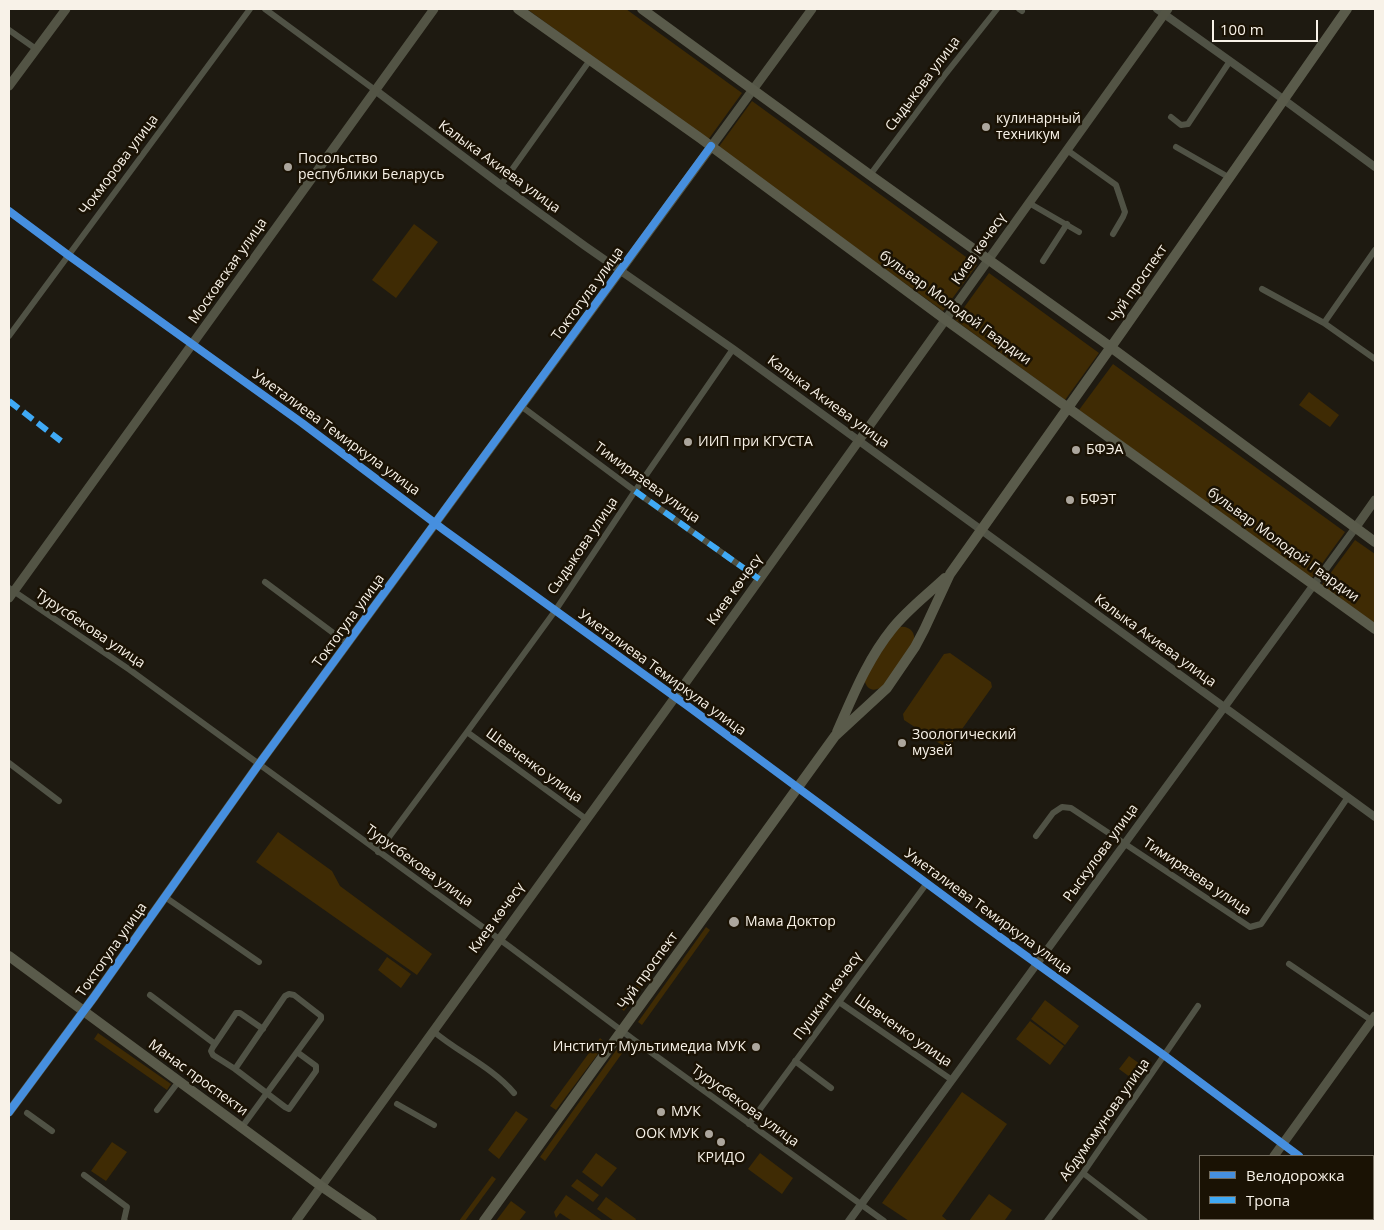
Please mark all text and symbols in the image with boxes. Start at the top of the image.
scale bar [1214,10,1320,42]
text: 100 m [1220,19,1264,39]
street label: Сыдыкова улица [882,33,964,135]
place label: кулинарный техникум [996,111,1081,144]
street label: Чокморова улица [76,112,162,218]
street label: Калыка Акиева улица [435,117,563,217]
marker: кулинарный техникум [980,121,992,133]
place label: Посольство республики Беларусь [298,151,445,184]
marker: Посольство республики Беларусь [282,161,294,173]
street label: Киев көчөсү [948,210,1010,288]
street label: Московская улица [185,215,271,327]
street label: Чуй проспект [1105,242,1171,326]
street label: Токтогула улица [548,244,628,344]
street label: бульвар Молодой Гвардии [876,247,1034,369]
street label: Калыка Акиева улица [764,352,892,452]
street label: Уметалиева Темиркула улица [249,367,423,499]
place label: ИИП при КГУСТА [698,434,813,450]
marker: ИИП при КГУСТА [682,436,694,448]
street label: Тимирязева улица [591,439,703,527]
place label: БФЭА [1086,442,1123,458]
marker: БФЭА [1070,444,1082,456]
street label: бульвар Молодой Гвардии [1204,484,1362,606]
place label: БФЭТ [1080,492,1116,508]
street label: Сыдыкова улица [544,494,622,598]
marker: БФЭТ [1064,494,1076,506]
street label: Киев көчөсү [704,551,766,629]
street label: Токтогула улица [309,571,389,671]
street label: Турусбекова улица [32,586,148,672]
street label: Калыка Акиева улица [1091,591,1219,691]
street label: Уметалиева Темиркула улица [575,607,749,739]
street label: Шевченко улица [482,725,586,807]
place label: Зоологический музей [912,727,1016,760]
marker: Зоологический музей [896,737,908,749]
street label: Рыскулова улица [1060,801,1142,905]
street label: Турусбекова улица [362,821,476,911]
street label: Тимирязева улица [1140,835,1254,919]
street label: Уметалиева Темиркула улица [901,846,1075,978]
street label: Киев көчөсү [466,879,528,957]
street label: Токтогула улица [73,900,151,1000]
place label: Мама Доктор [745,914,836,930]
marker: Мама Доктор [727,915,741,929]
street label: Чуй проспект [614,929,682,1013]
street label: Пушкин көчөсү [790,949,866,1043]
street label: Шевченко улица [851,991,955,1071]
street label: Манас проспекти [145,1036,251,1120]
place label: Институт Мультимедиа МУК [553,1039,746,1055]
marker: Институт Мультимедиа МУК [750,1041,762,1053]
street label: Абдумомунова улица [1056,1056,1154,1184]
street label: Турусбекова улица [688,1061,802,1151]
place label: МУК [671,1104,701,1120]
marker: МУК [655,1106,667,1118]
place label: ООК МУК [635,1126,699,1142]
marker: ООК МУК [703,1128,715,1140]
marker: КРИДО [715,1136,727,1148]
place label: КРИДО [697,1150,745,1166]
legend [1199,1155,1374,1220]
text: Велодорожка [1246,1165,1345,1185]
text: Тропа [1246,1190,1290,1210]

